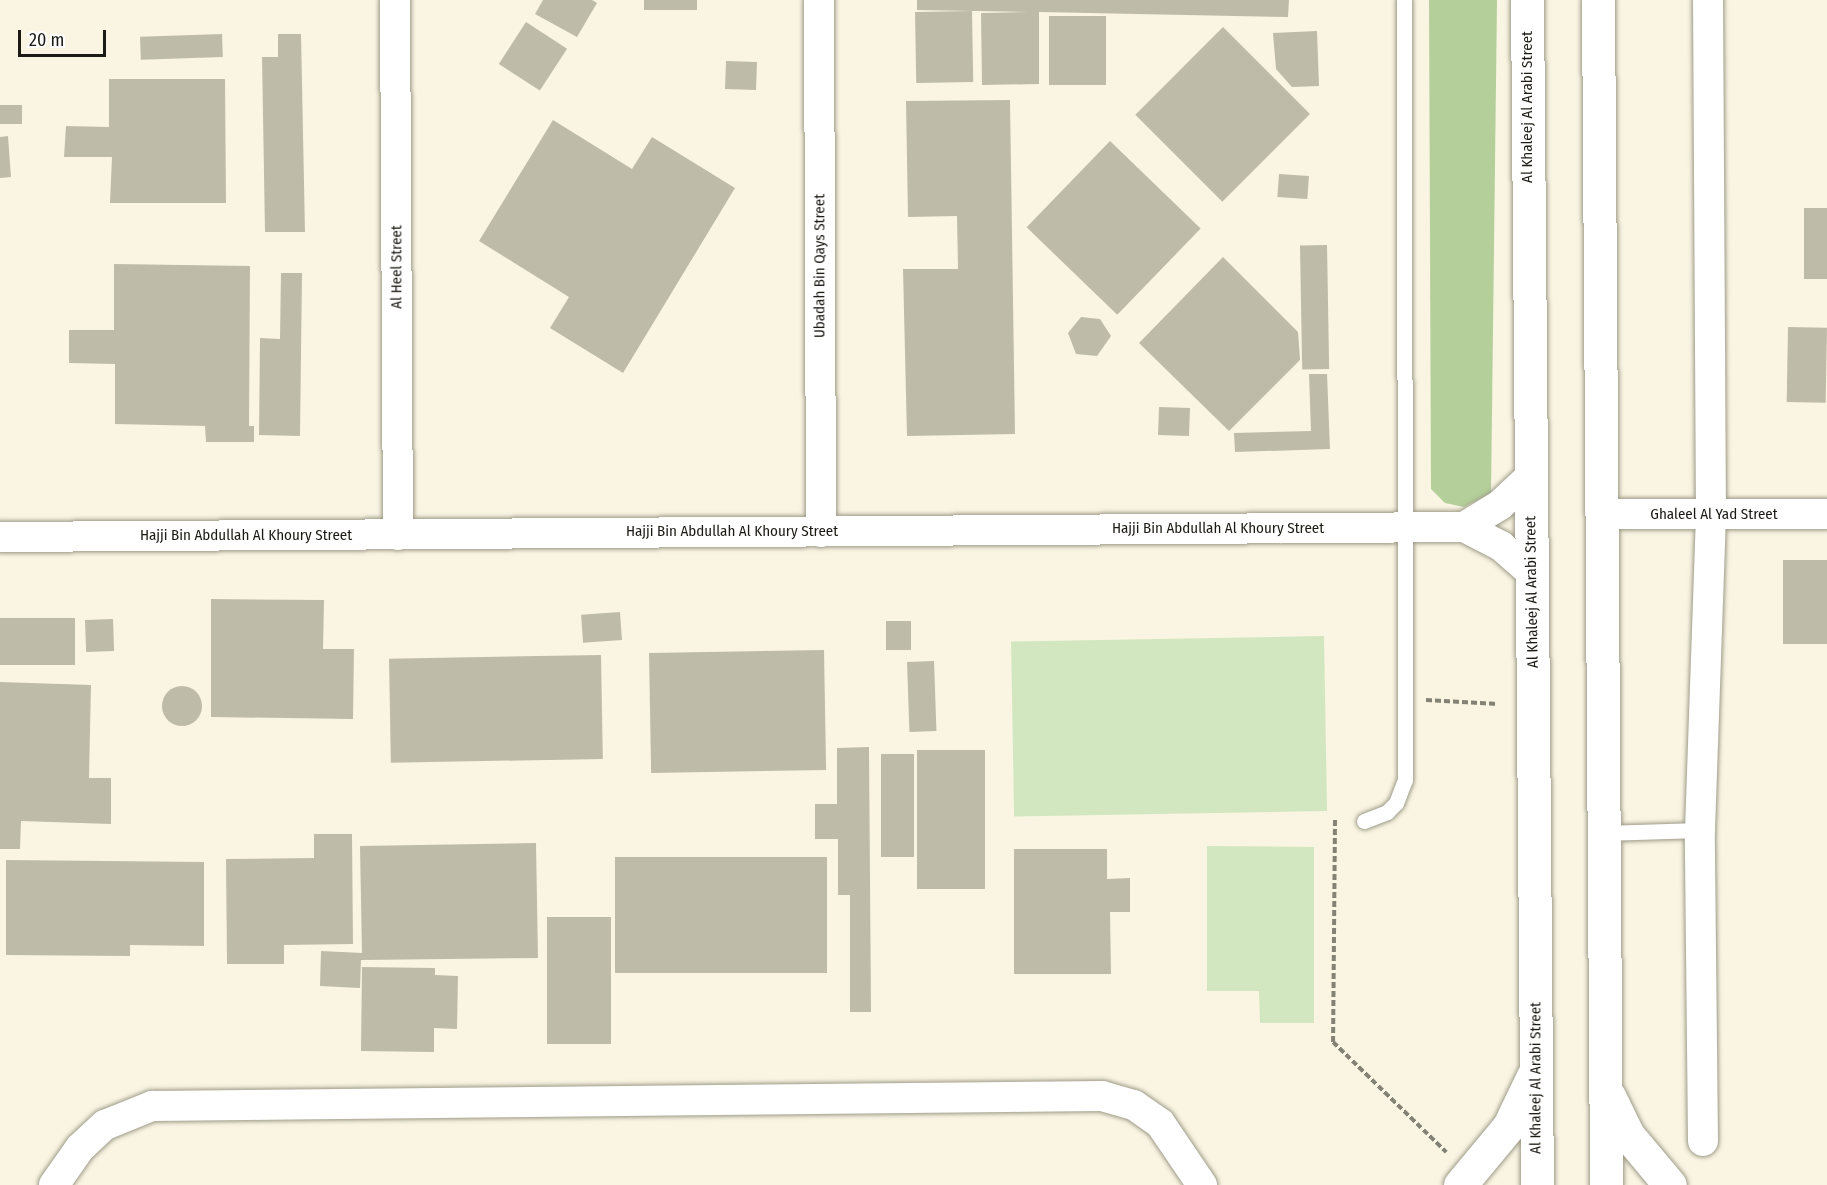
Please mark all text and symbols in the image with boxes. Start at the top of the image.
scale bar [21,18,110,56]
text: 20 m [29,29,64,51]
street label: Al Khaleej Al Arabi Street [1519,31,1537,183]
street label: Ubadah Bin Qays Street [811,194,829,338]
street label: Al Heel Street [388,225,406,309]
street label: Ghaleel Al Yad Street [1650,506,1778,524]
street label: Al Khaleej Al Arabi Street [1522,516,1542,668]
street label: Hajji Bin Abdullah Al Khoury Street [1112,520,1324,538]
street label: Hajji Bin Abdullah Al Khoury Street [626,523,838,541]
street label: Hajji Bin Abdullah Al Khoury Street [140,527,352,545]
street label: Al Khaleej Al Arabi Street [1527,1002,1545,1154]

